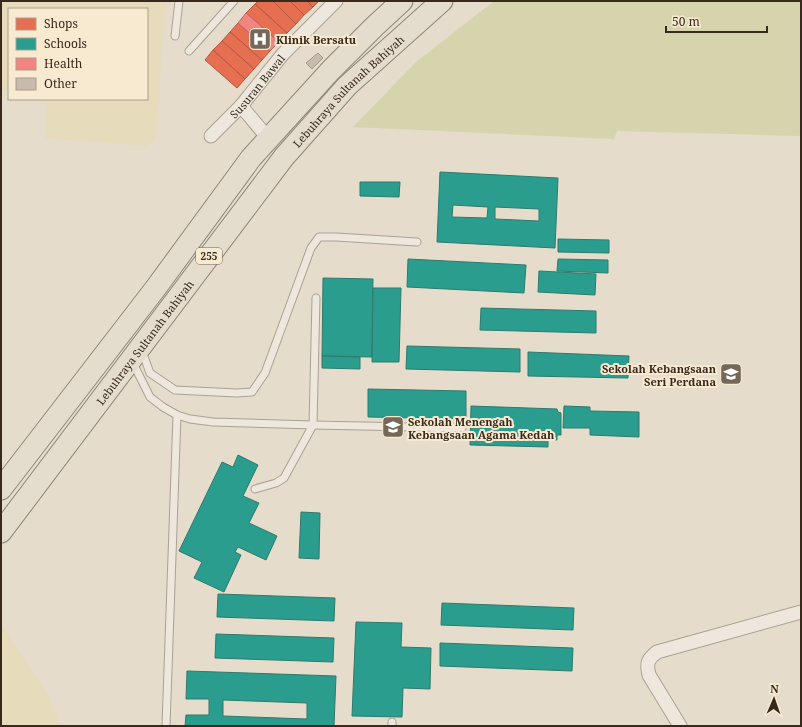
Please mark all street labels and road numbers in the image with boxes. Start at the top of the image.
street label: Lebuhraya Sultanah Bahiyah [289,31,407,150]
street label: Susuran Bawal [226,50,288,121]
road number: 255 [196,248,222,264]
street label: Lebuhraya Sultanah Bahiyah [92,277,196,408]

